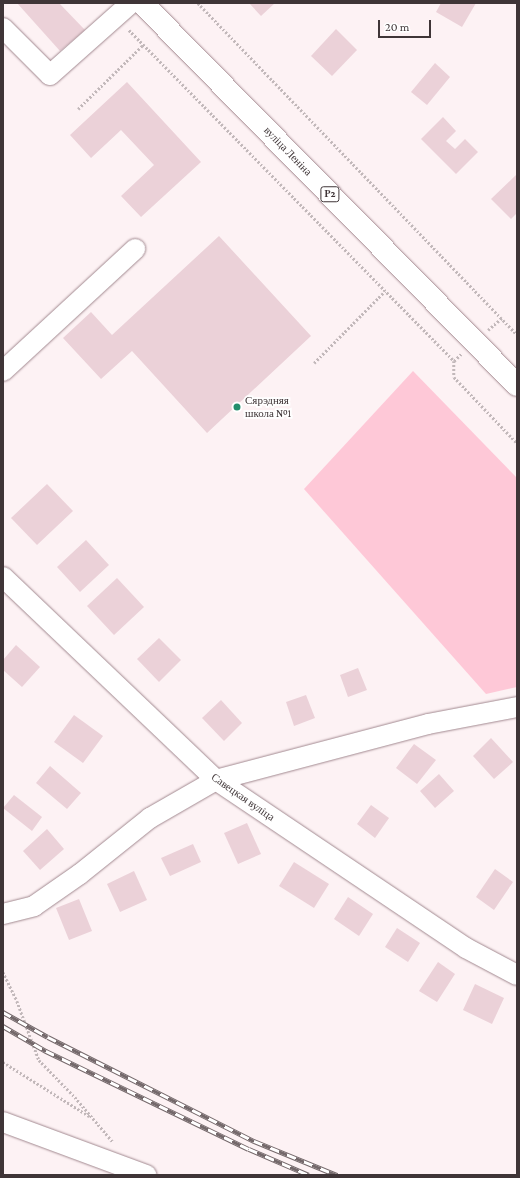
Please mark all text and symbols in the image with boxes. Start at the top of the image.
scale bar [380,12,433,38]
text: 20 m [385,20,409,34]
street label: вуліца Леніна [261,124,315,178]
road number: Р2 [320,186,340,202]
place label: Сярэдняя школа №1 [245,394,291,420]
marker: Сярэдняя школа №1 [232,402,242,412]
street label: Савецкая вуліца [209,770,277,824]

